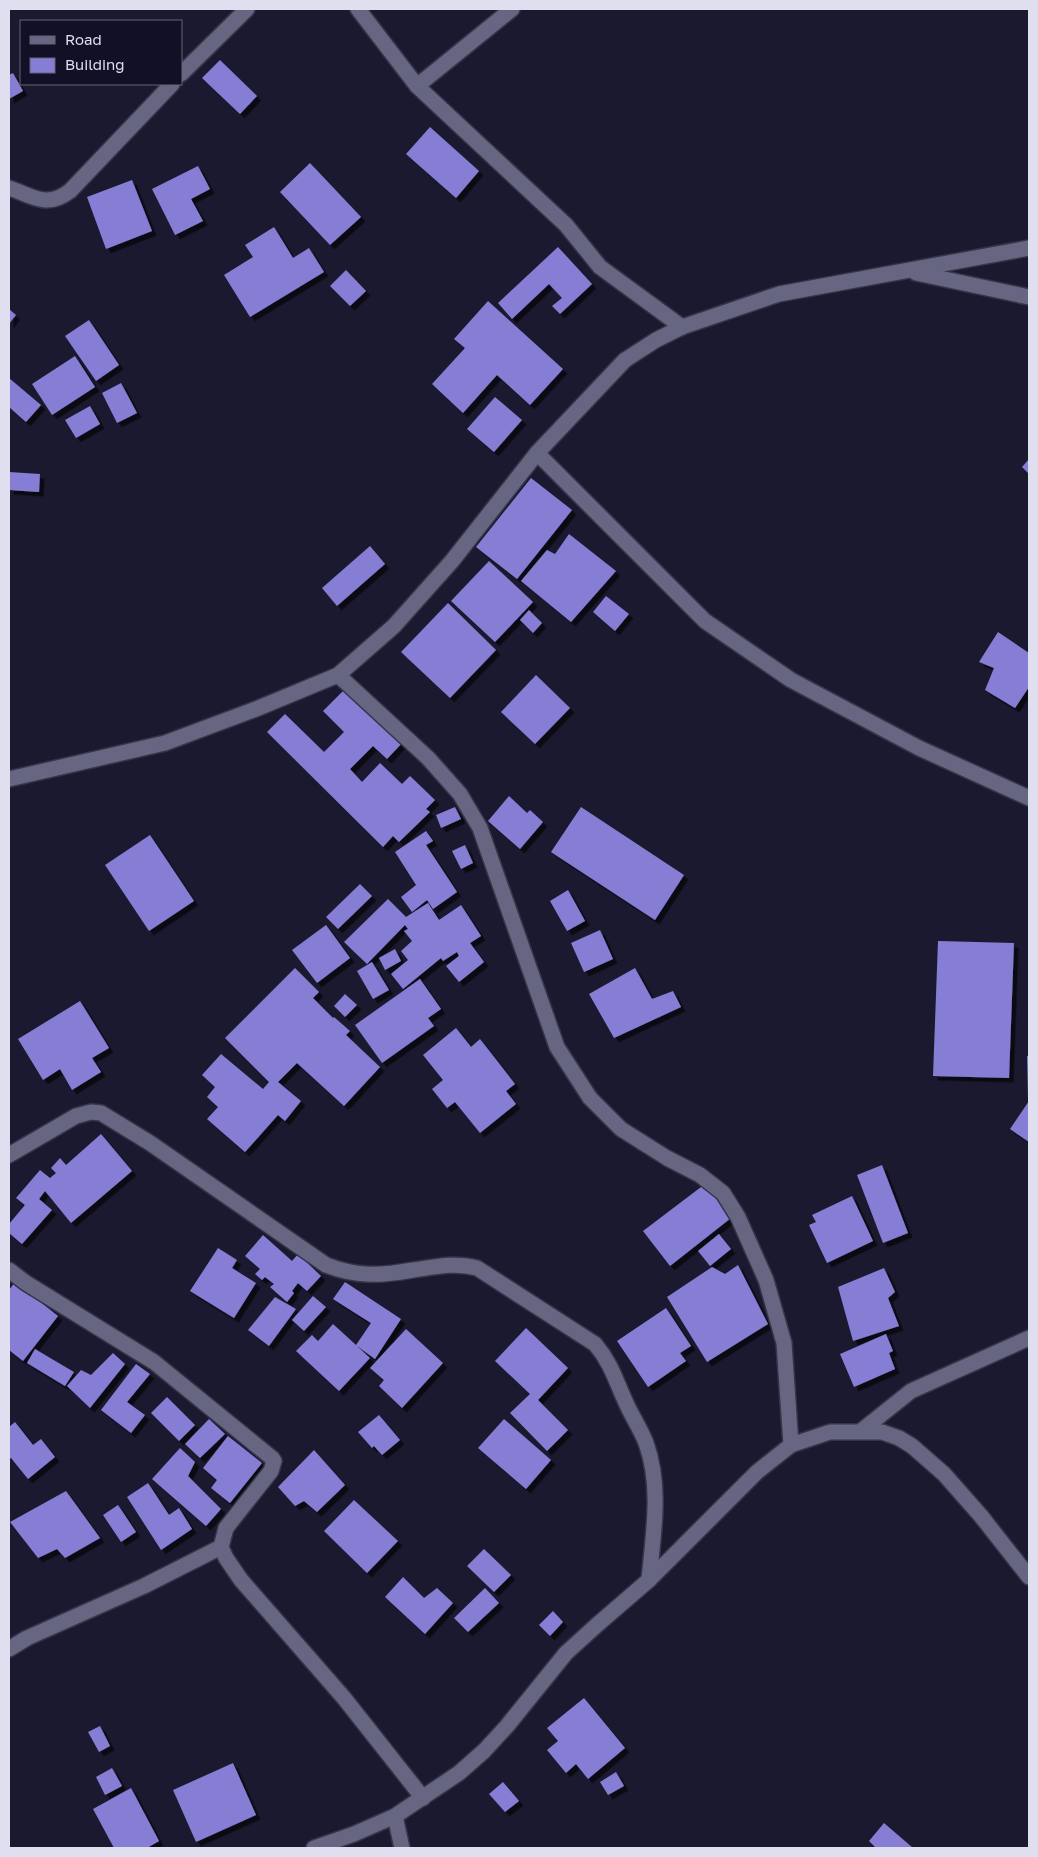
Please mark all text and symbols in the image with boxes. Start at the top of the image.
legend [20,20,182,85]
text: Road [65,30,102,48]
text: Building [65,55,125,73]

